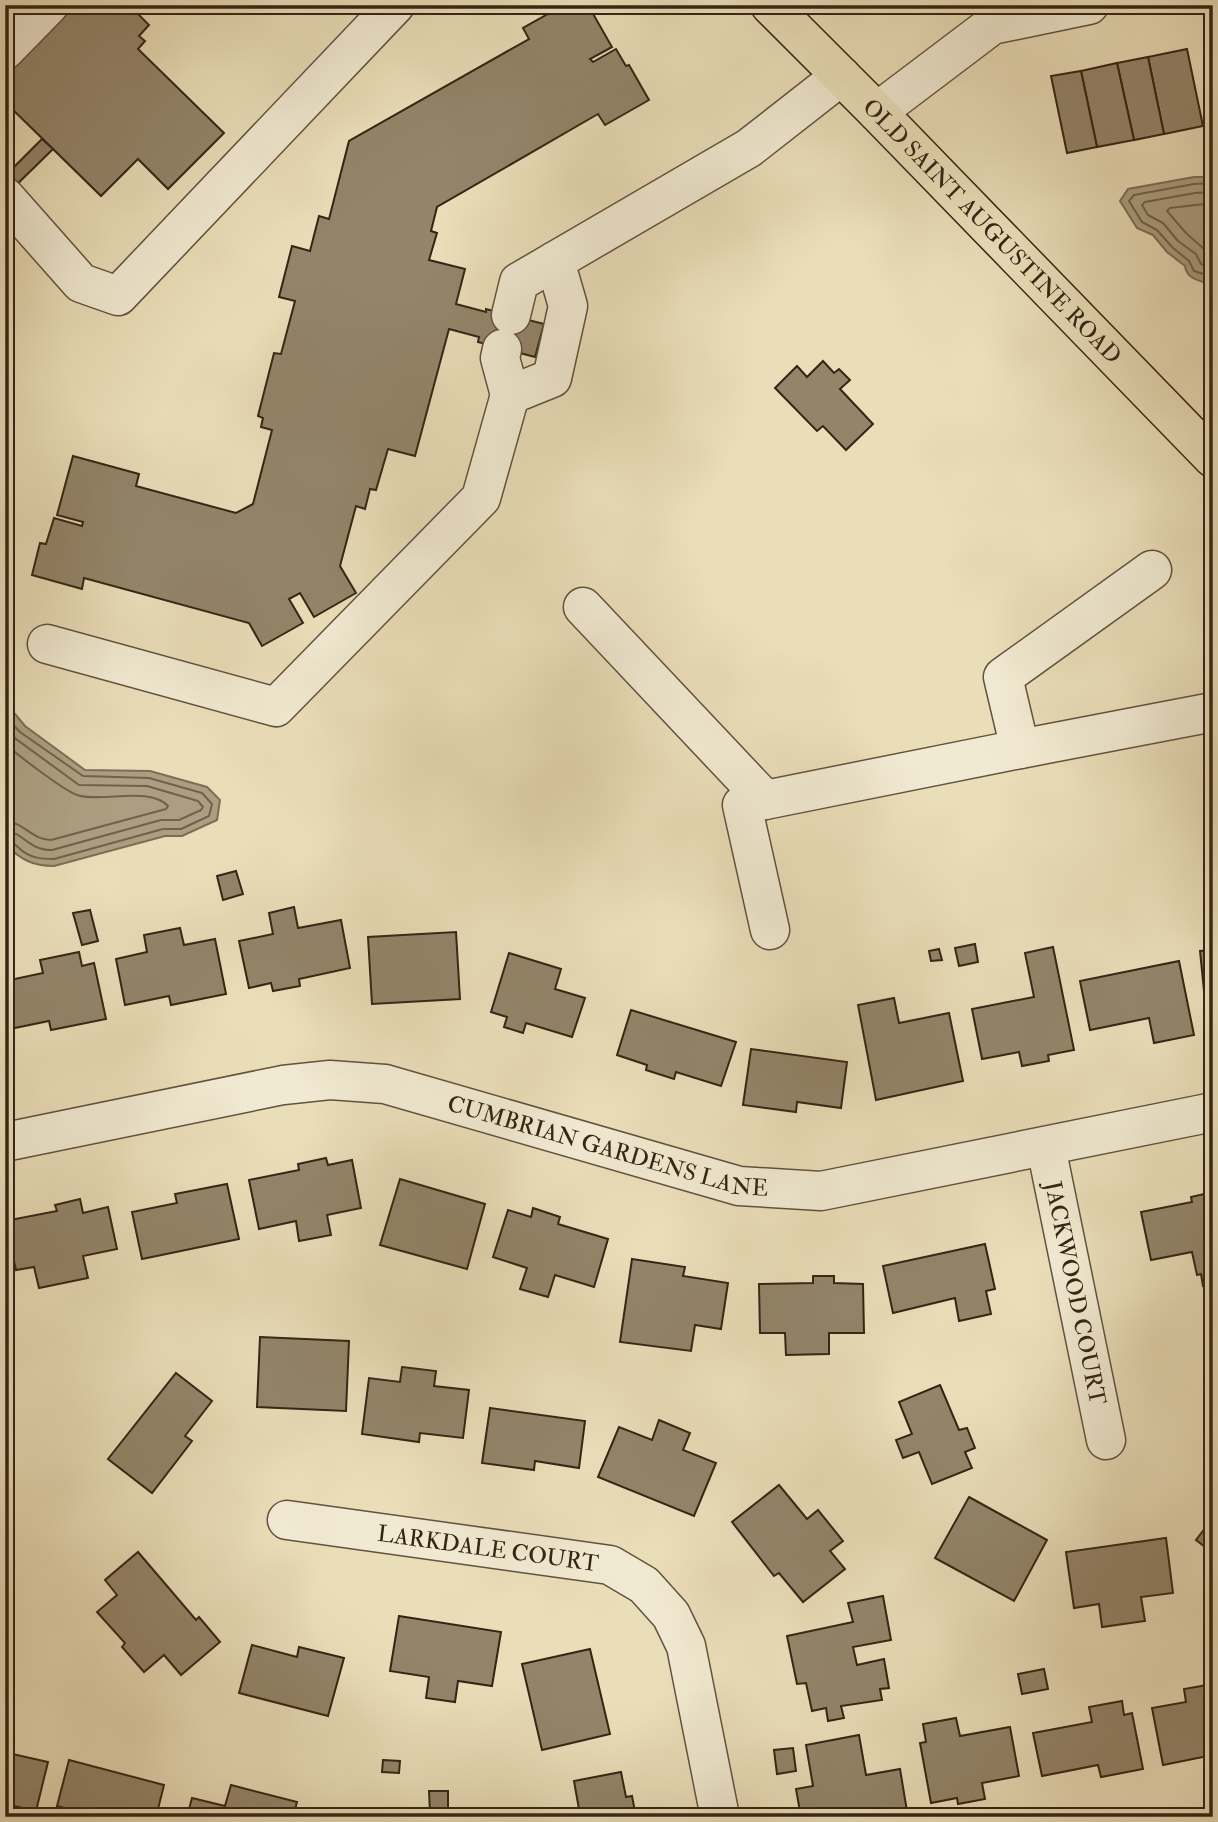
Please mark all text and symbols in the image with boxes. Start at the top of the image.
street label: OLD SAINT AUGUSTINE ROAD [857,92,1128,370]
street label: CUMBRIAN GARDENS LANE [444,1088,769,1202]
street label: JACKWOOD COURT [1039,1178,1113,1407]
street label: LARKDALE COURT [376,1518,601,1578]

